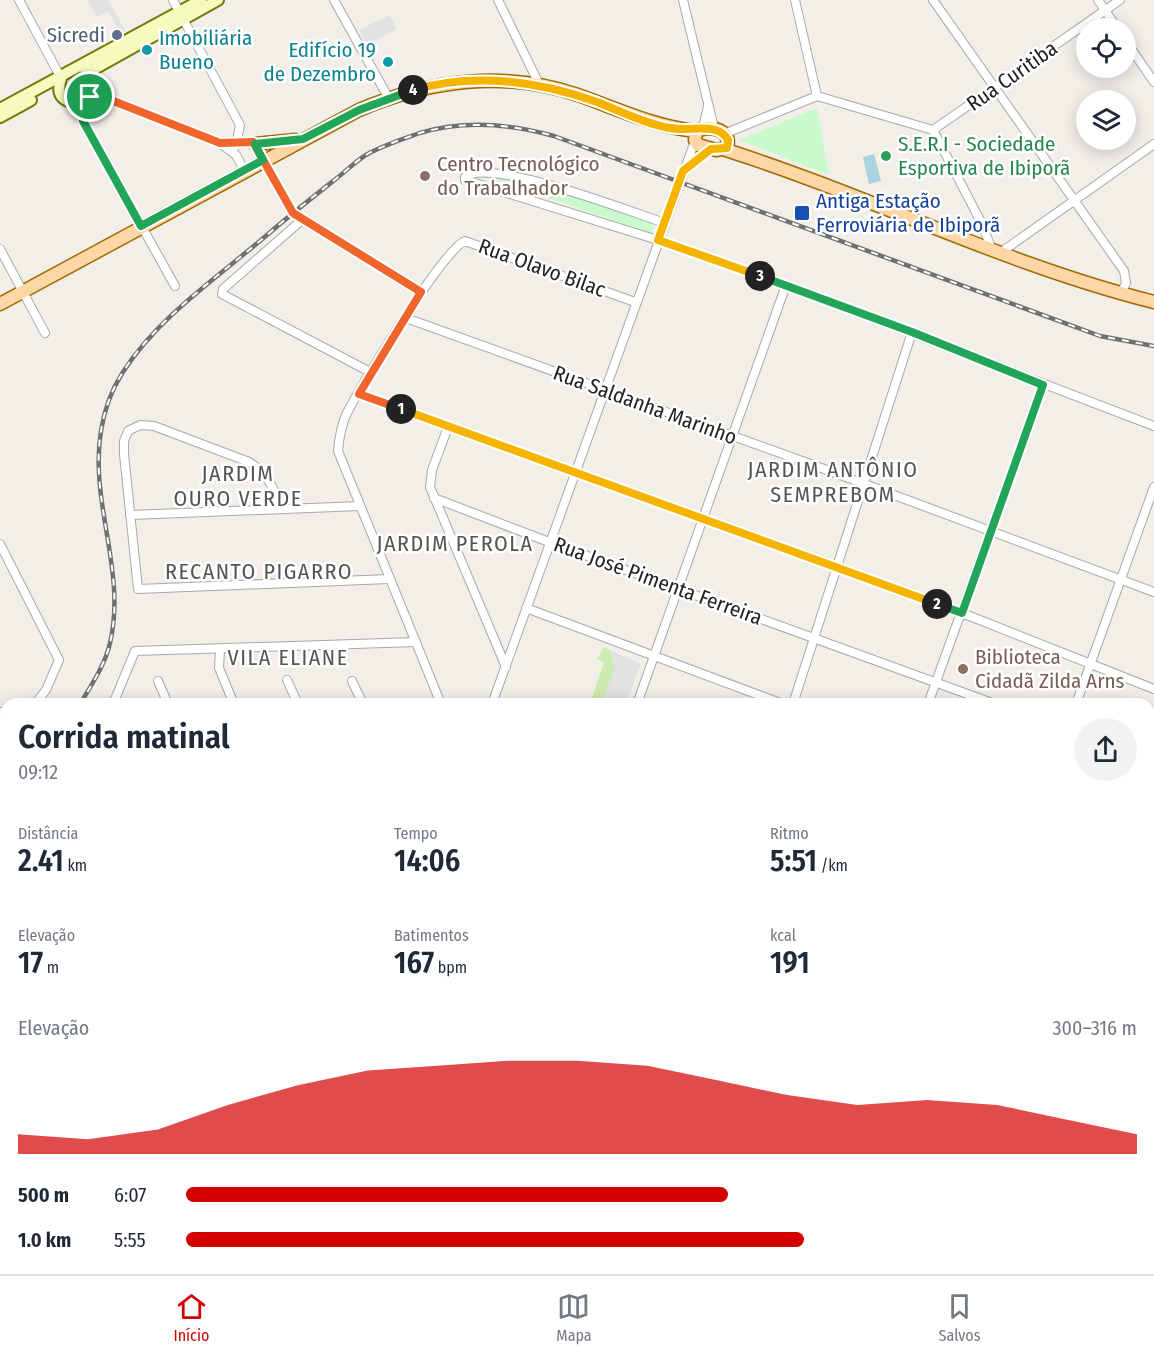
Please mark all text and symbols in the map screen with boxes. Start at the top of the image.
map controls [1076,18,1136,150]
button: locate [1076,18,1136,78]
place label: Sicredi [47,22,105,48]
place label: Imobiliária Bueno [159,25,252,75]
marker: Sicredi [110,28,124,42]
street label: Rua Curitiba [962,35,1062,117]
place label: Edifício 19 de Dezembro [263,37,376,87]
marker: Imobiliária Bueno [140,43,154,57]
marker: Edifício 19 de Dezembro [381,55,395,69]
pin [64,71,115,122]
pin: 4 [398,75,428,105]
icon: arrive [73,80,106,113]
text: 4 [409,80,417,99]
button: layers [1076,90,1136,150]
place label: S.E.R.I - Sociedade Esportiva de Ibiporã [898,131,1070,181]
marker: S.E.R.I - Sociedade Esportiva de Ibiporã [879,149,893,163]
place label: Centro Tecnológico do Trabalhador [437,151,600,201]
marker: Centro Tecnológico do Trabalhador [418,169,432,183]
place label: Antiga Estação Ferroviária de Ibiporã [816,188,1000,238]
marker: Antiga Estação Ferroviária de Ibiporã [793,204,811,222]
street label: Rua Olavo Bilac [475,233,609,303]
pin: 3 [745,261,775,291]
text: 3 [756,266,764,285]
street label: Rua Saldanha Marinho [550,360,740,450]
pin: 1 [386,394,416,424]
text: 1 [398,399,404,418]
district label: JARDIM ANTÔNIO SEMPREBOM [747,456,919,508]
district label: JARDIM OURO VERDE [173,460,303,512]
district label: JARDIM PEROLA [376,530,534,557]
street label: Rua José Pimenta Ferreira [550,531,766,631]
district label: RECANTO PIGARRO [165,558,353,585]
pin: 2 [922,589,952,619]
text: 2 [933,594,941,613]
district label: VILA ELIANE [227,644,349,671]
place label: Biblioteca Cidadã Zilda Arns [975,644,1125,694]
marker: Biblioteca Cidadã Zilda Arns [956,662,970,676]
text: Corrida matinal [18,717,230,757]
button: share [1074,718,1137,781]
text: 09:12 [18,760,58,784]
text: Distância [18,824,78,843]
text: Tempo [394,824,438,843]
text: Ritmo [770,824,809,843]
text: 2.41 [18,843,64,879]
text: 14:06 [394,843,460,879]
text: 5:51 [770,843,817,879]
text: km [64,856,87,875]
text: /km [817,856,848,875]
text: Elevação [18,926,75,945]
text: Batimentos [394,926,469,945]
text: kcal [770,926,796,945]
text: 17 [18,945,43,981]
text: 167 [394,945,434,981]
text: 191 [770,945,810,981]
text: m [43,958,59,977]
text: bpm [434,958,467,977]
text: Elevação [18,1016,89,1040]
text: 300–316 m [1053,1016,1137,1040]
text: 500 m [18,1183,69,1207]
text: 6:07 [114,1183,146,1207]
text: 1.0 km [18,1228,71,1252]
text: 5:55 [114,1228,146,1252]
tab: Início [173,1290,209,1345]
tab: Mapa [556,1290,592,1345]
tab: Salvos [939,1290,981,1345]

